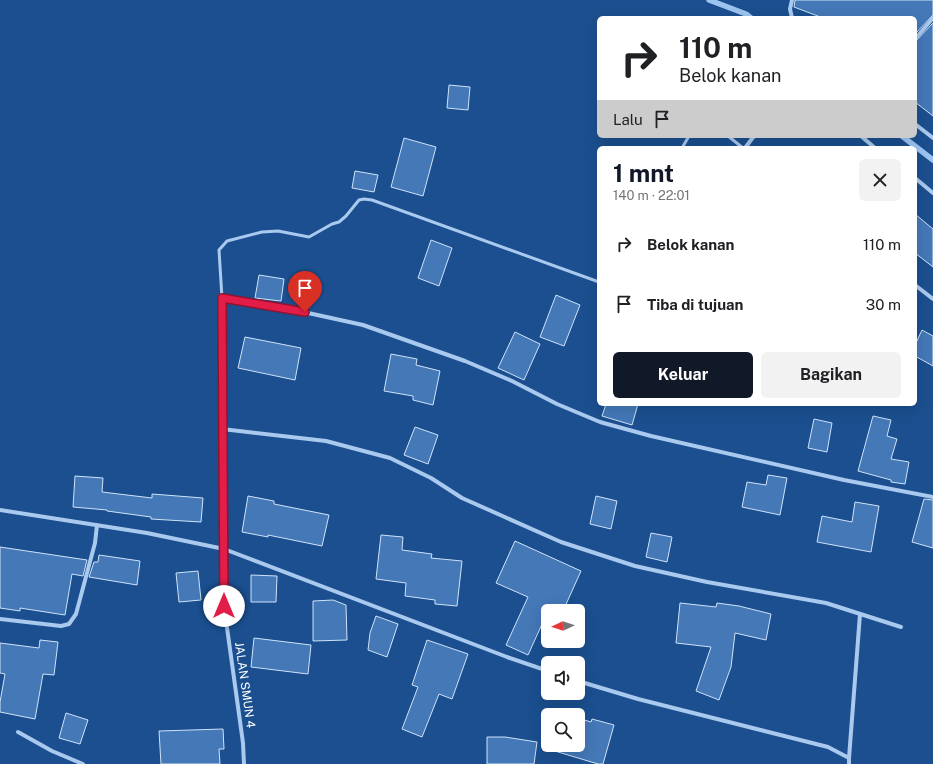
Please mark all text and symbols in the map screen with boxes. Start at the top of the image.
text: 110 m [679,31,752,64]
icon: right [613,32,665,84]
text: Belok kanan [679,65,782,86]
icon: arrive [651,108,673,130]
text: Lalu [613,111,643,128]
text: 1 mnt [613,159,674,187]
button: close [859,159,901,201]
text: 140 m · 22:01 [613,188,690,203]
icon: right [613,233,635,255]
text: Belok kanan [647,236,734,253]
text: 110 m [863,236,901,253]
pin [288,271,322,312]
icon: arrive [294,277,316,299]
icon: arrive [613,293,635,315]
text: Tiba di tujuan [647,296,743,313]
text: 30 m [866,296,901,313]
button: Keluar [613,352,753,398]
button: Bagikan [761,352,901,398]
position arrow [203,585,245,627]
north arrow [541,604,585,648]
map controls [541,604,585,752]
street label: JALAN SMUN 4 [232,641,258,729]
button: sound [541,656,585,700]
button: search [541,708,585,752]

